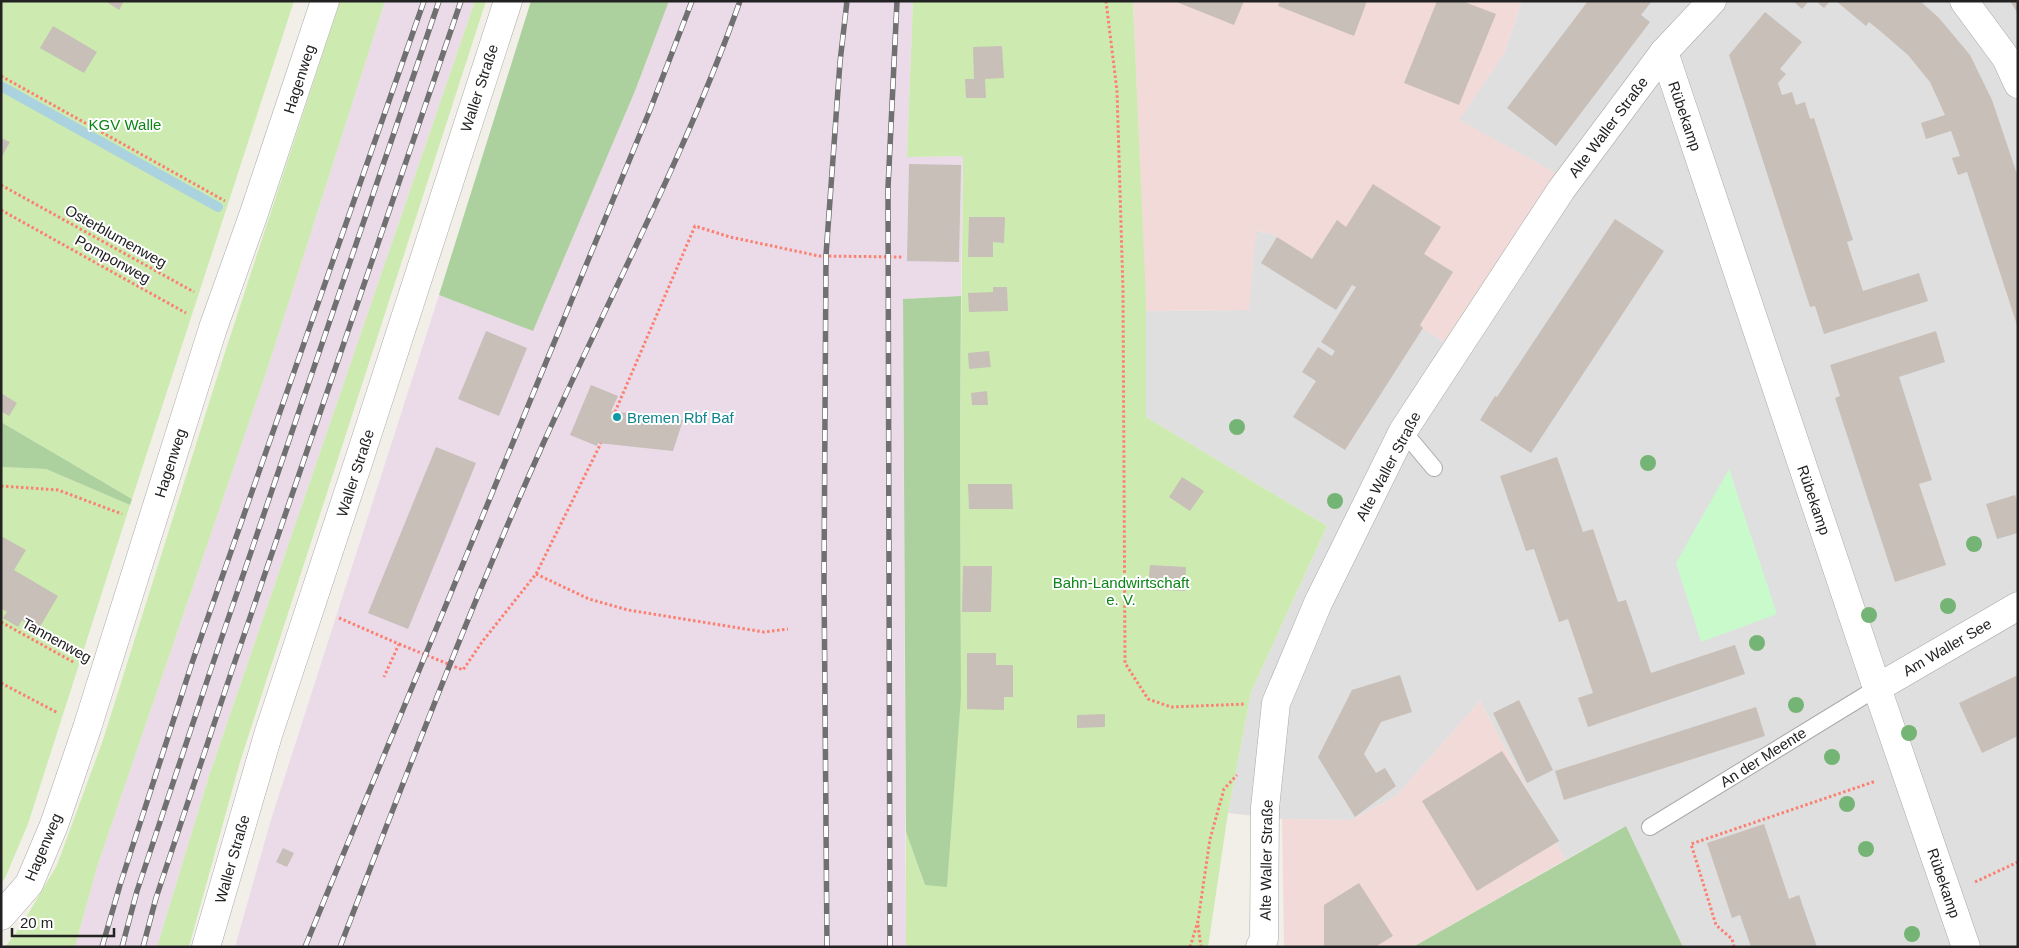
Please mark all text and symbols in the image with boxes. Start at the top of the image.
street label: Hagenweg [280,42,318,116]
street label: Waller Straße [457,42,501,134]
street label: Alte Waller Straße [1565,74,1651,180]
street label: Rübekamp [1665,79,1705,153]
park label: KGV Walle [89,116,161,133]
street label: Osterblumenweg [62,201,170,271]
street label: Pomponweg [72,231,154,287]
place label: Bremen Rbf Baf [627,409,735,426]
street label: Alte Waller Straße [1352,409,1424,523]
marker: Bremen Rbf Baf [611,411,623,423]
street label: Hagenweg [151,426,189,500]
street label: Waller Straße [333,427,377,519]
street label: Rübekamp [1794,463,1834,537]
park label: Bahn-Landwirtschaft e. V. [1053,574,1190,608]
street label: Tannenweg [19,614,95,666]
street label: Am Waller See [1900,615,1994,679]
street label: An der Meente [1717,724,1809,790]
street label: Alte Waller Straße [1256,799,1276,921]
street label: Hagenweg [21,811,65,883]
street label: Waller Straße [211,813,253,905]
street label: Rübekamp [1924,846,1964,920]
scale bar [12,906,115,938]
text: 20 m [20,914,53,931]

